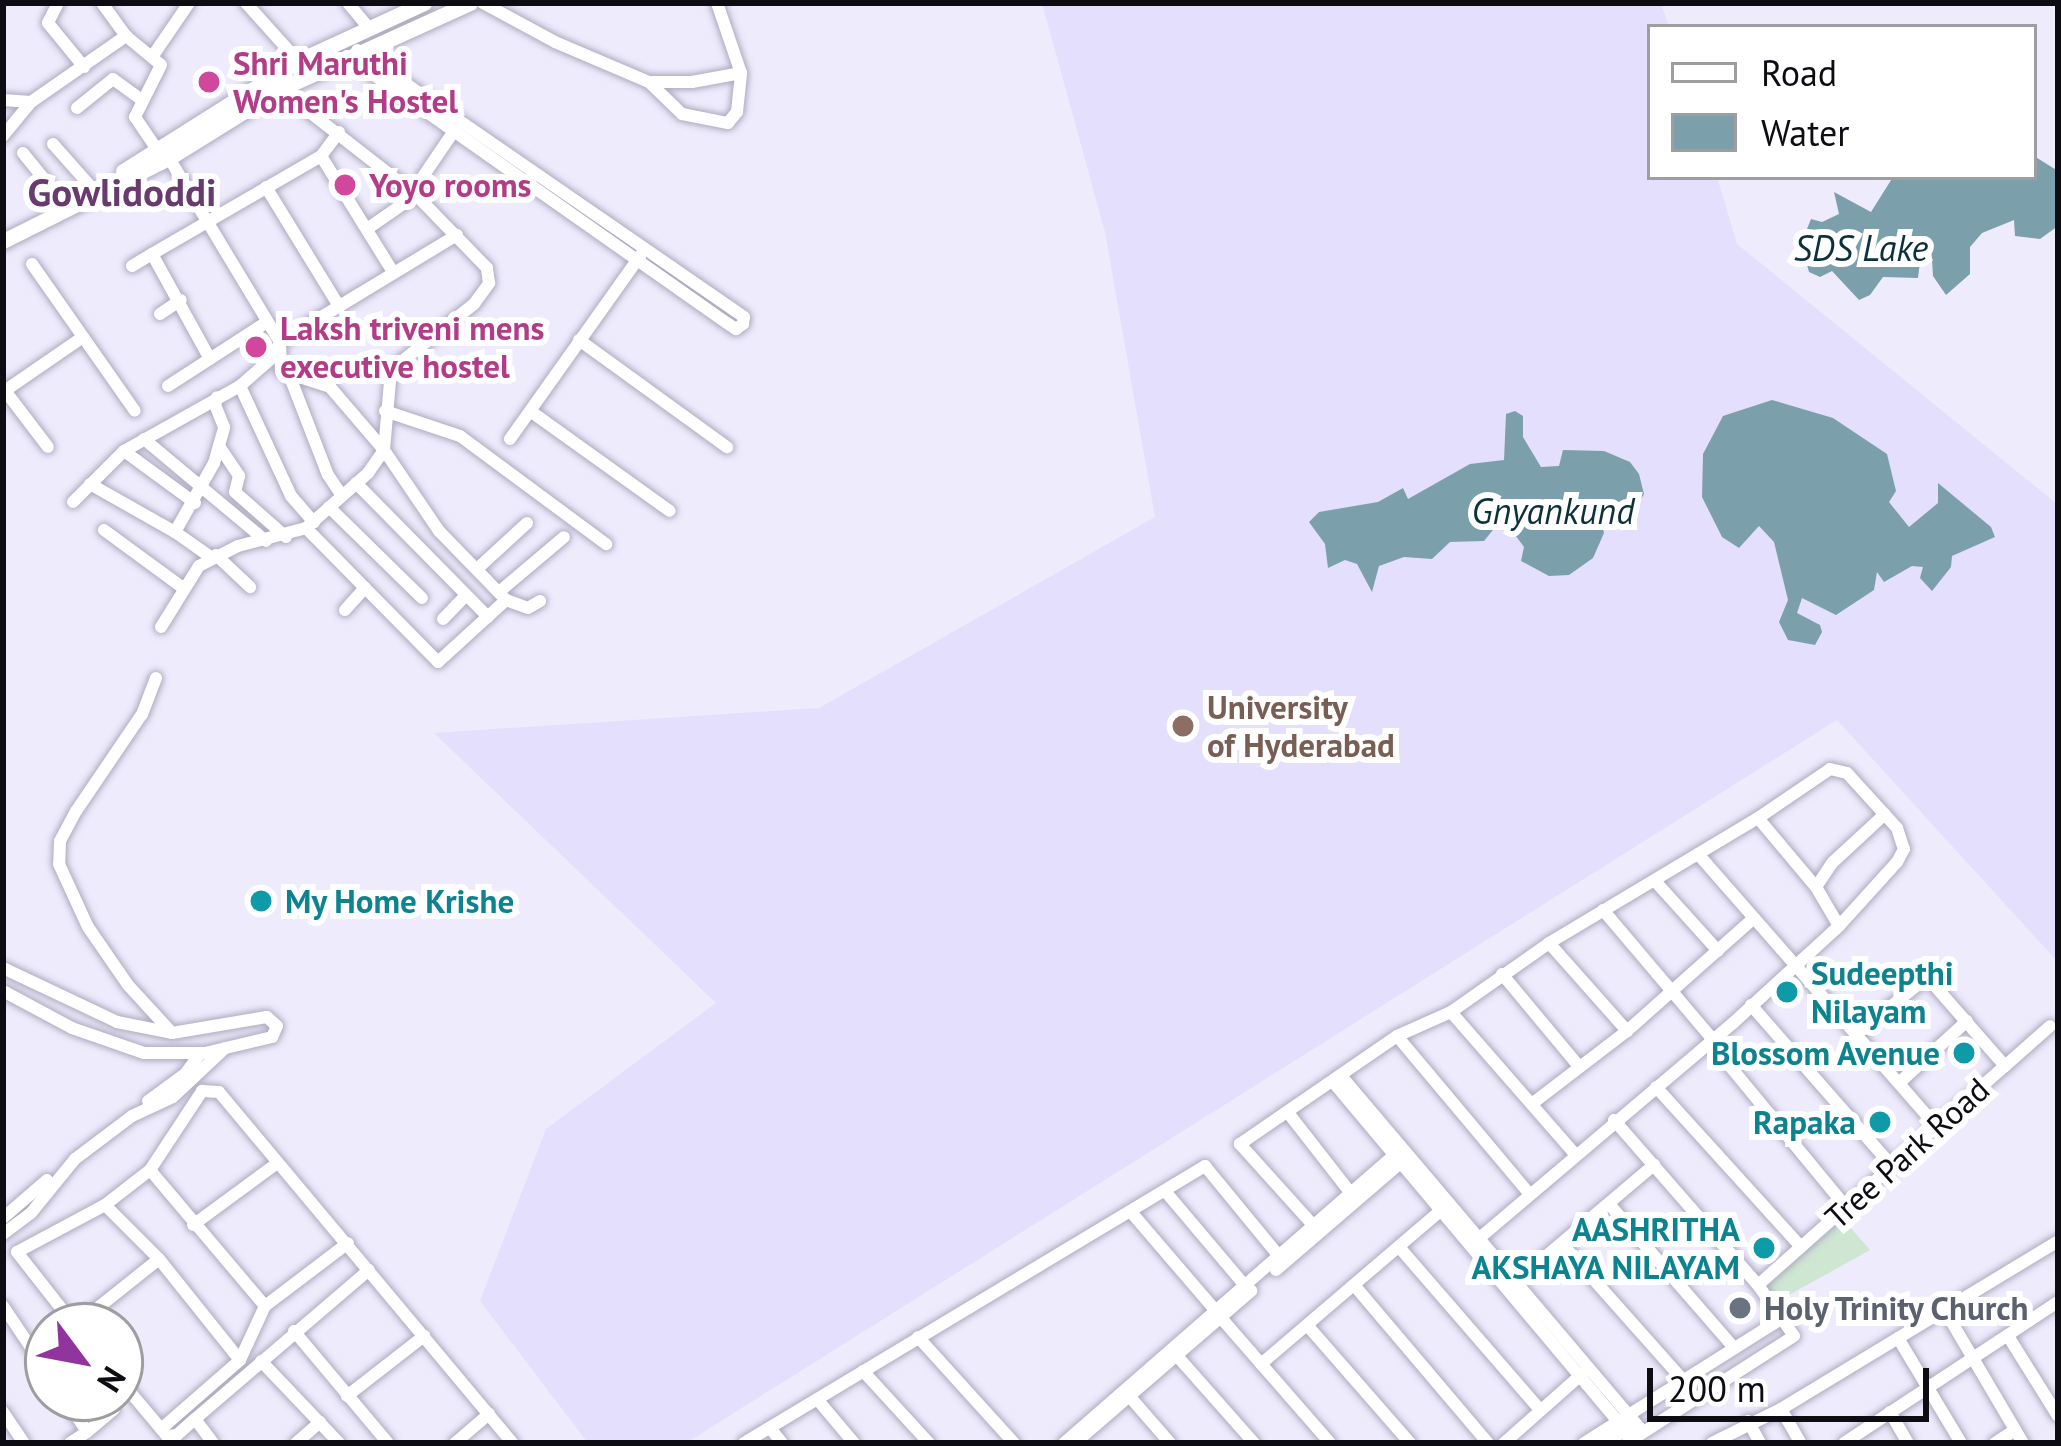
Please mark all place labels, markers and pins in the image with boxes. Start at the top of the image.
place label: Shri Maruthi Women's Hostel [233,43,458,121]
marker: Shri Maruthi Women's Hostel [196,69,222,95]
place label: Yoyo rooms [369,165,531,205]
marker: Yoyo rooms [332,172,358,198]
place label: Laksh triveni mens executive hostel [280,308,544,386]
marker: Laksh triveni mens executive hostel [243,334,269,360]
place label: University of Hyderabad [1207,687,1395,765]
marker: University of Hyderabad [1170,713,1196,739]
place label: My Home Krishe [285,881,515,921]
marker: My Home Krishe [248,888,274,914]
place label: Sudeepthi Nilayam [1811,953,1954,1031]
marker: Sudeepthi Nilayam [1774,979,1800,1005]
place label: Blossom Avenue [1710,1033,1940,1073]
marker: Blossom Avenue [1951,1040,1977,1066]
place label: Rapaka [1753,1102,1856,1142]
marker: Rapaka [1867,1109,1893,1135]
place label: AASHRITHA AKSHAYA NILAYAM [1470,1209,1740,1287]
marker: AASHRITHA AKSHAYA NILAYAM [1751,1235,1777,1261]
place label: Holy Trinity Church [1764,1288,2033,1328]
marker: Holy Trinity Church [1727,1295,1753,1321]

